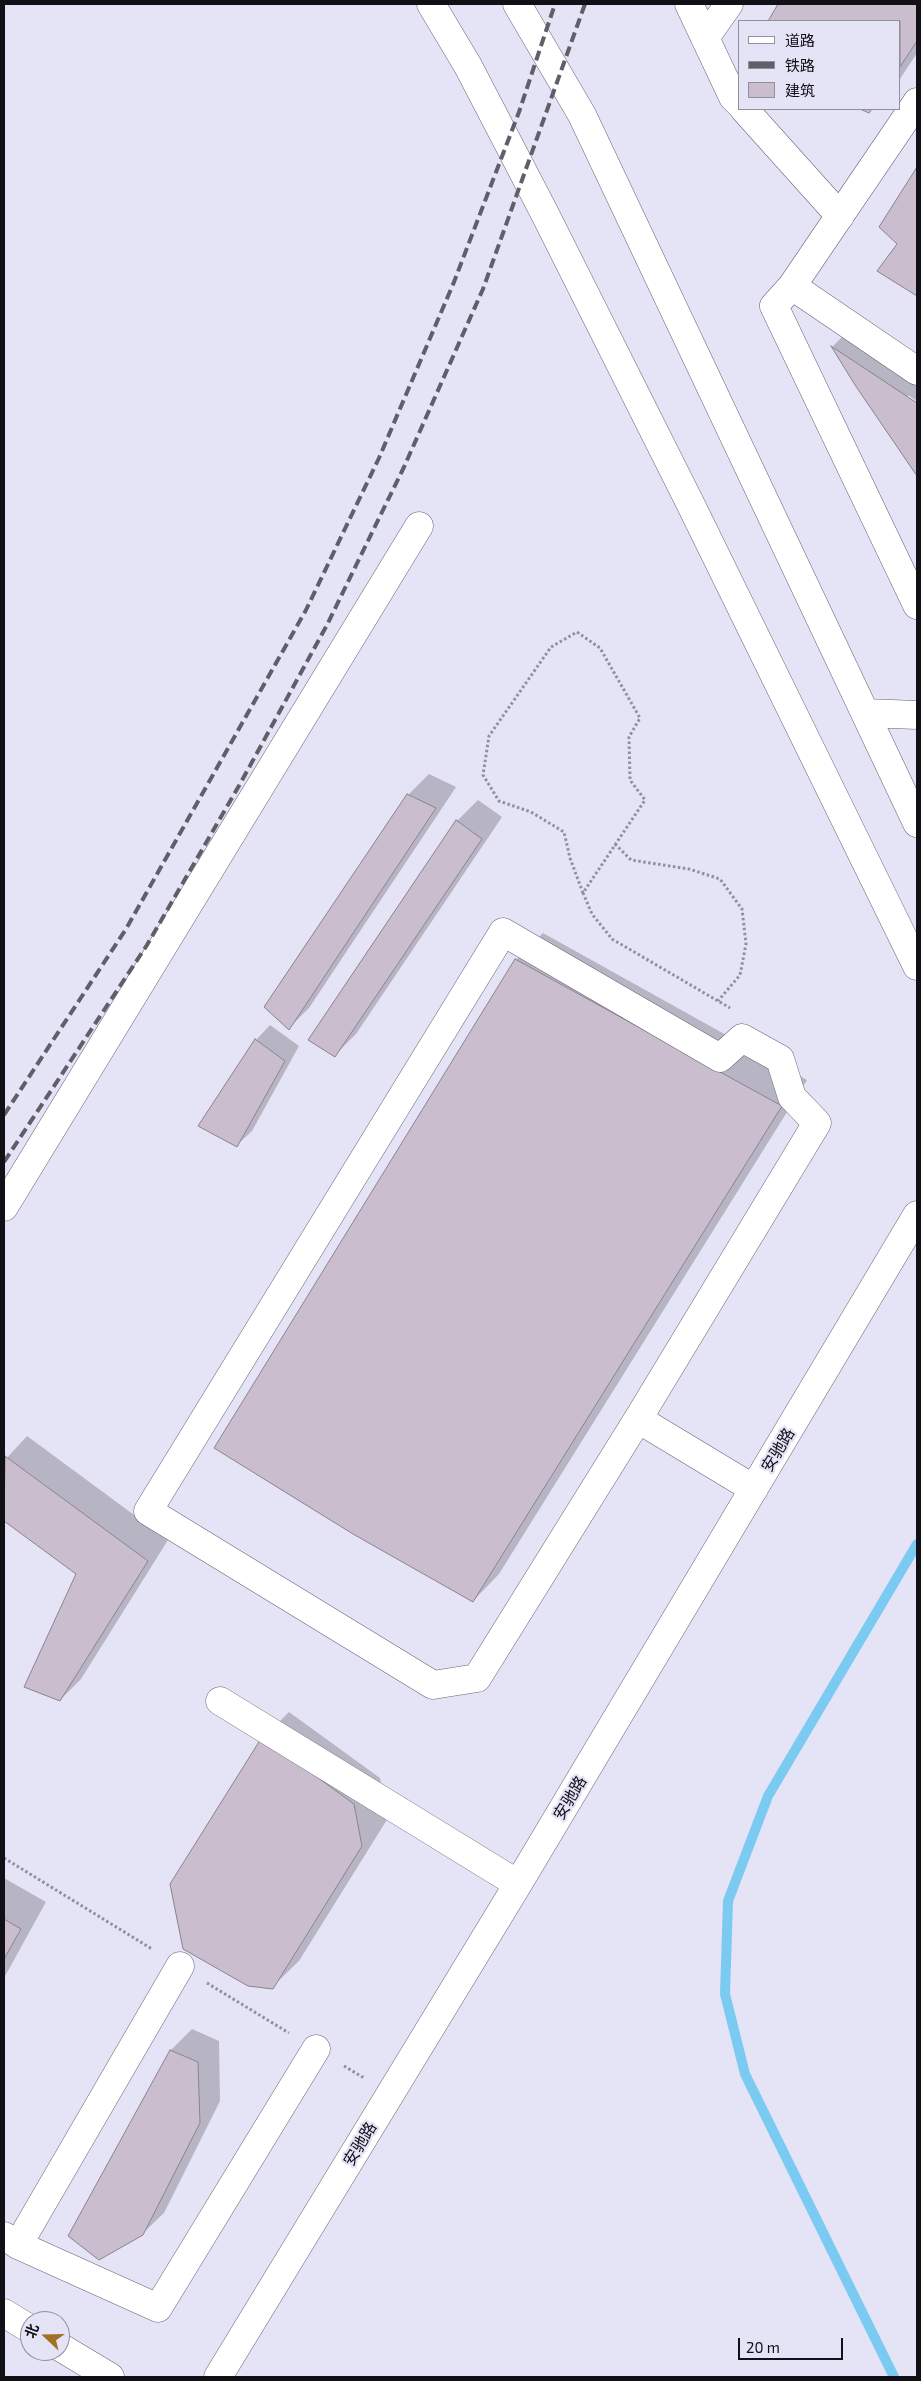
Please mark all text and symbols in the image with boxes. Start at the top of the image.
legend [738,20,901,110]
text: 道路 [785,31,815,49]
text: 铁路 [785,56,815,74]
text: 建筑 [785,81,815,99]
street label: 安驰路 [757,1424,799,1476]
street label: 安驰路 [549,1772,591,1824]
street label: 安驰路 [339,2118,381,2170]
north arrow [20,2311,70,2361]
text: 北 [21,2321,42,2340]
scale bar [741,2328,846,2360]
text: 20 m [746,2338,780,2356]

